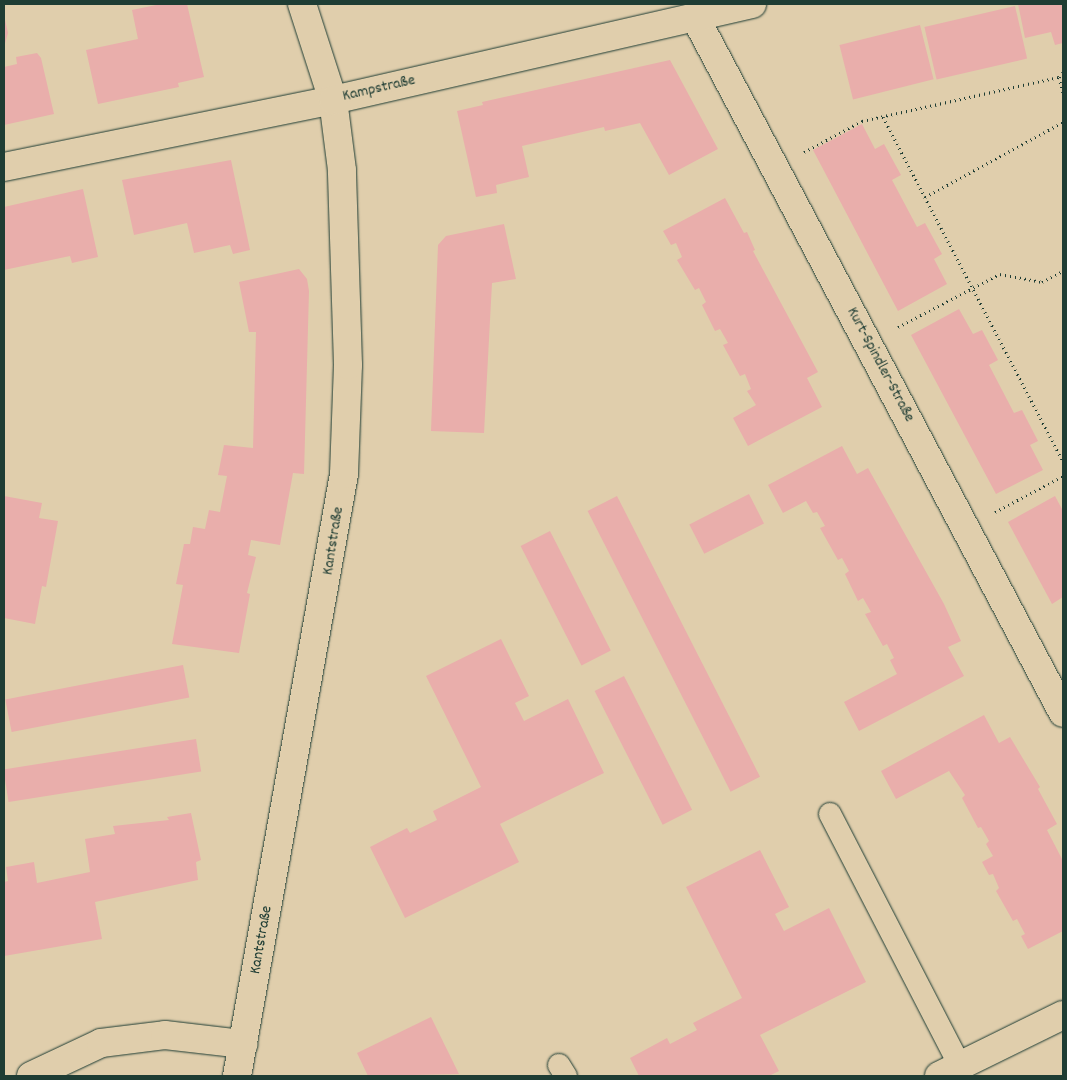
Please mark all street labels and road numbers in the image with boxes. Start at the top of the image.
street label: Kampstraße [341,71,417,107]
street label: Kurt-Spindler-Straße [842,304,918,426]
street label: Kantstraße [319,505,349,577]
street label: Kantstraße [247,904,277,976]

